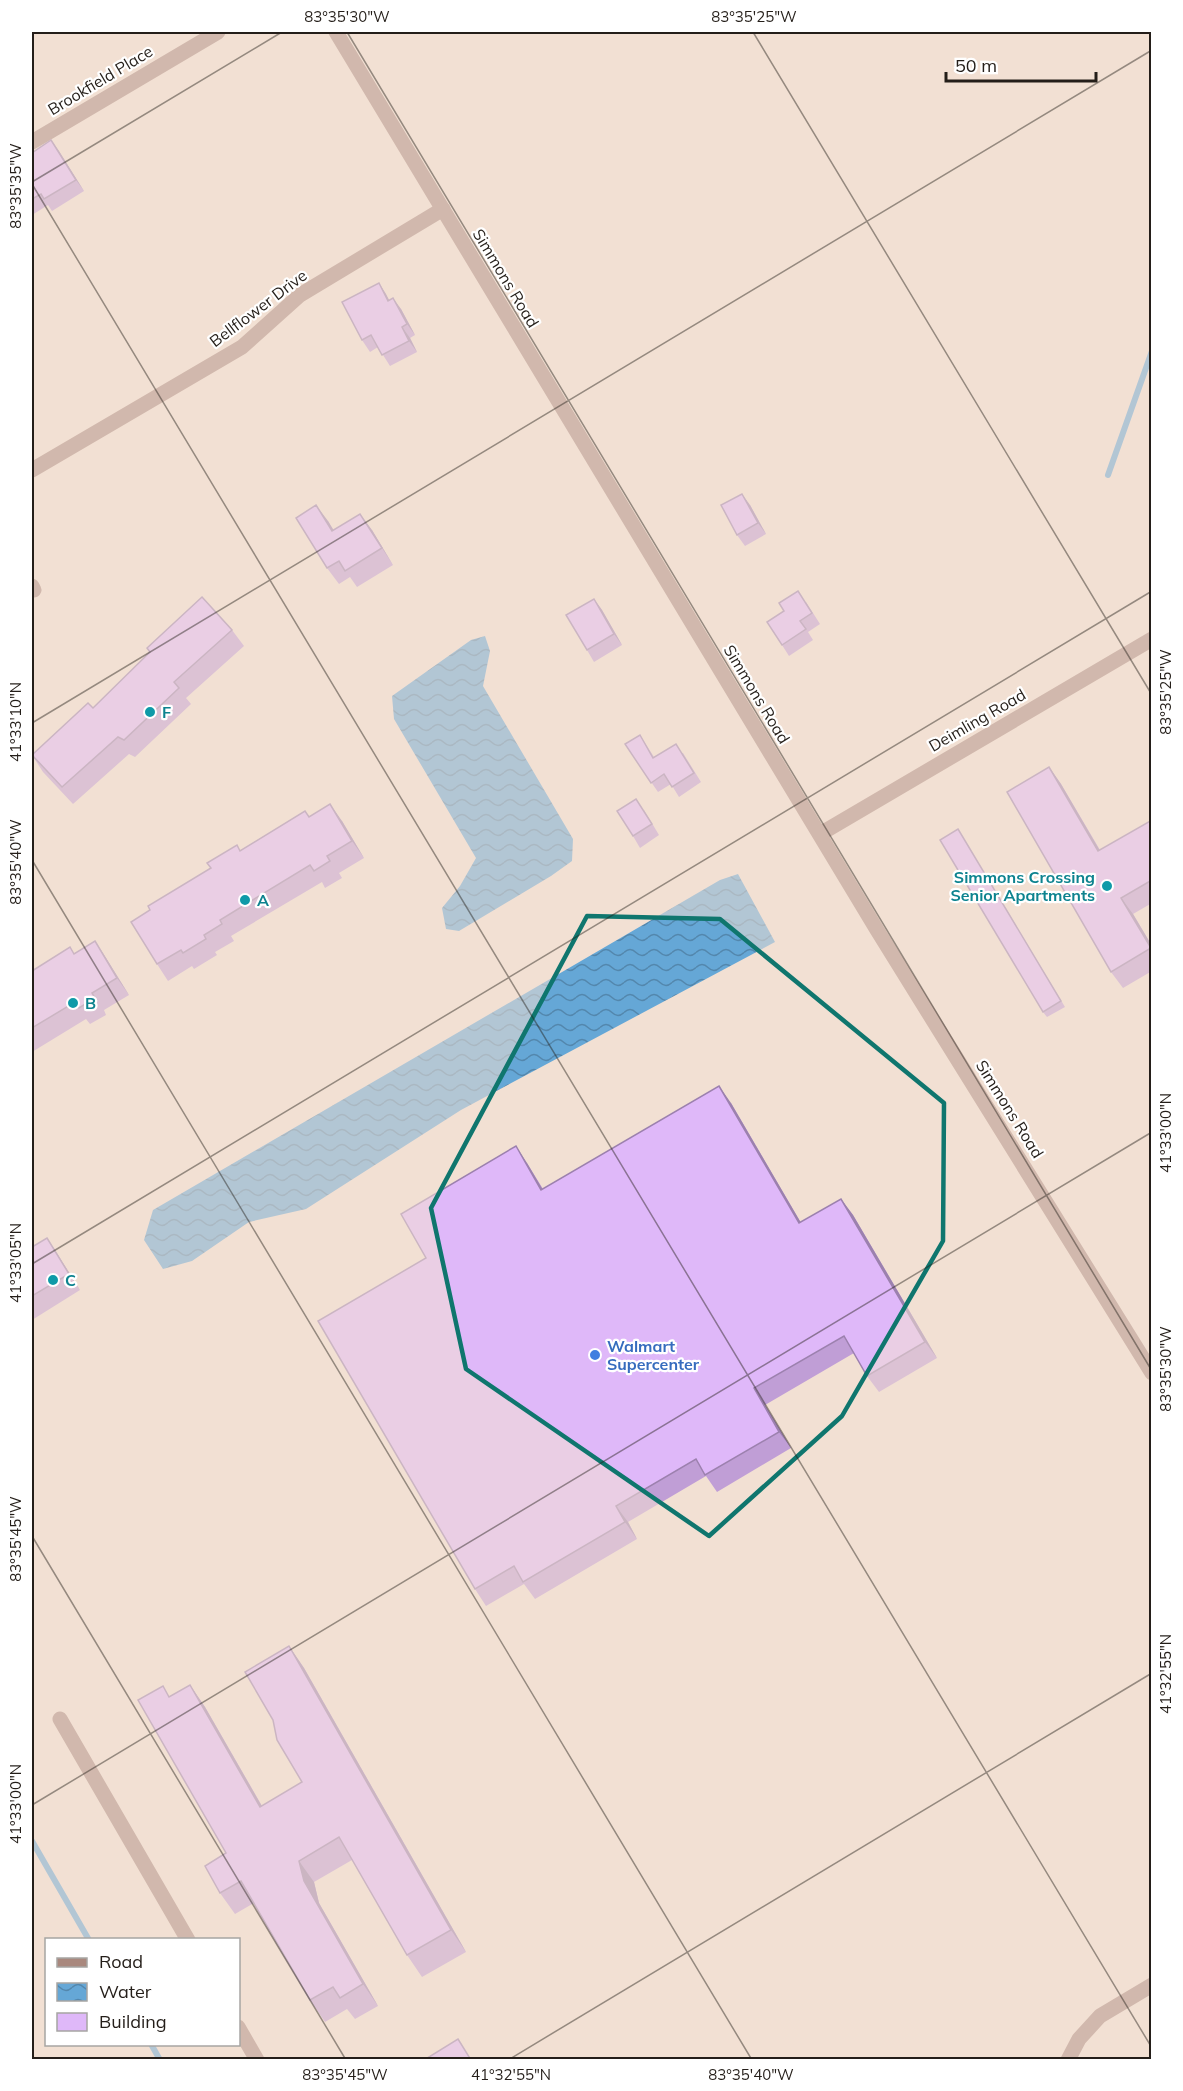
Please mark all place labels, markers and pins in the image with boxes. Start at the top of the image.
place label: F [162,702,171,722]
marker: F [143,705,157,719]
place label: Simmons Crossing Senior Apartments [950,867,1095,905]
marker: Simmons Crossing Senior Apartments [1100,879,1114,893]
place label: A [257,890,269,910]
marker: A [238,893,252,907]
place label: B [85,993,96,1013]
marker: B [66,996,80,1010]
place label: C [65,1270,76,1290]
marker: C [46,1273,60,1287]
place label: Walmart Supercenter [607,1336,700,1374]
marker: Walmart Supercenter [588,1348,602,1362]

